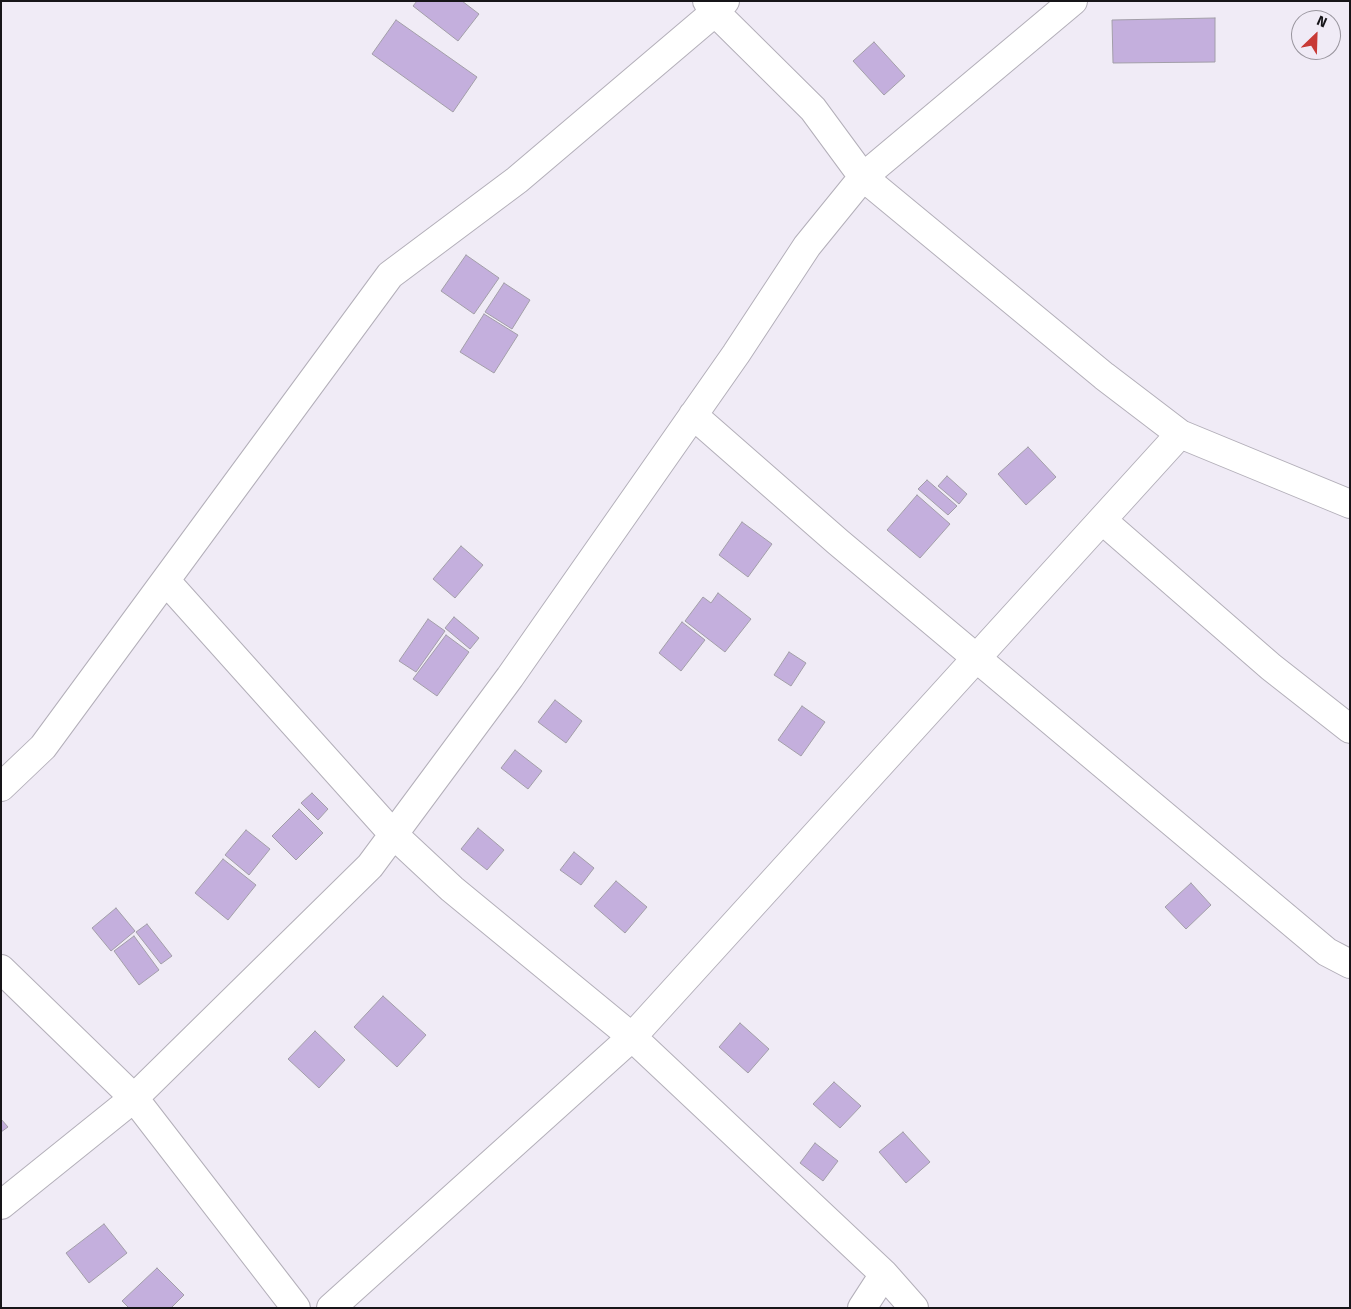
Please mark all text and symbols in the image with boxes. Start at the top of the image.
north arrow [1291,10,1341,60]
text: N [1314,12,1330,31]

